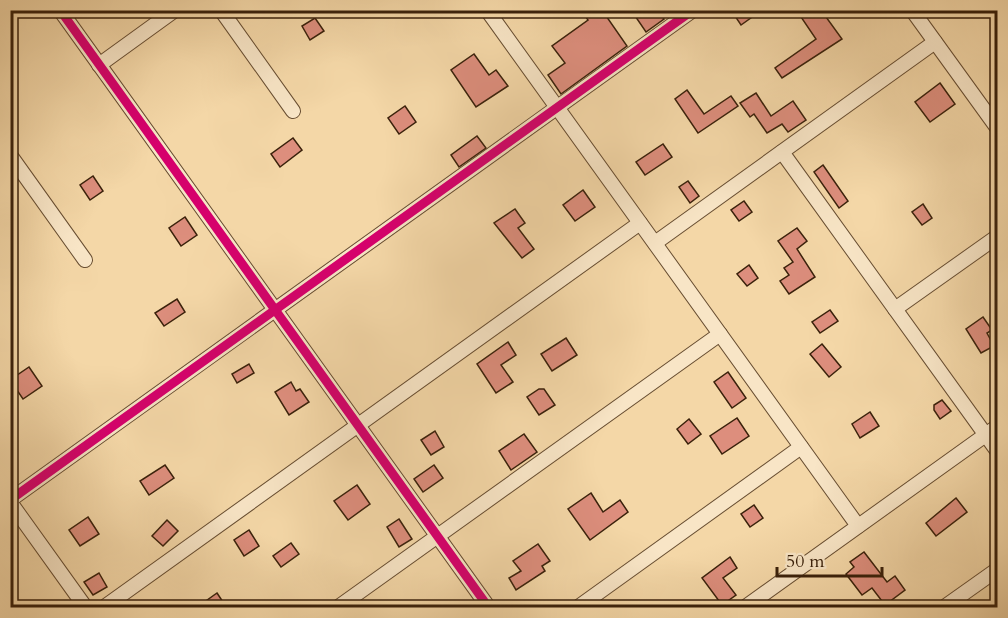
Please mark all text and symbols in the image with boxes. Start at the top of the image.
scale bar [777,540,882,578]
text: 50 m [786,549,825,574]

